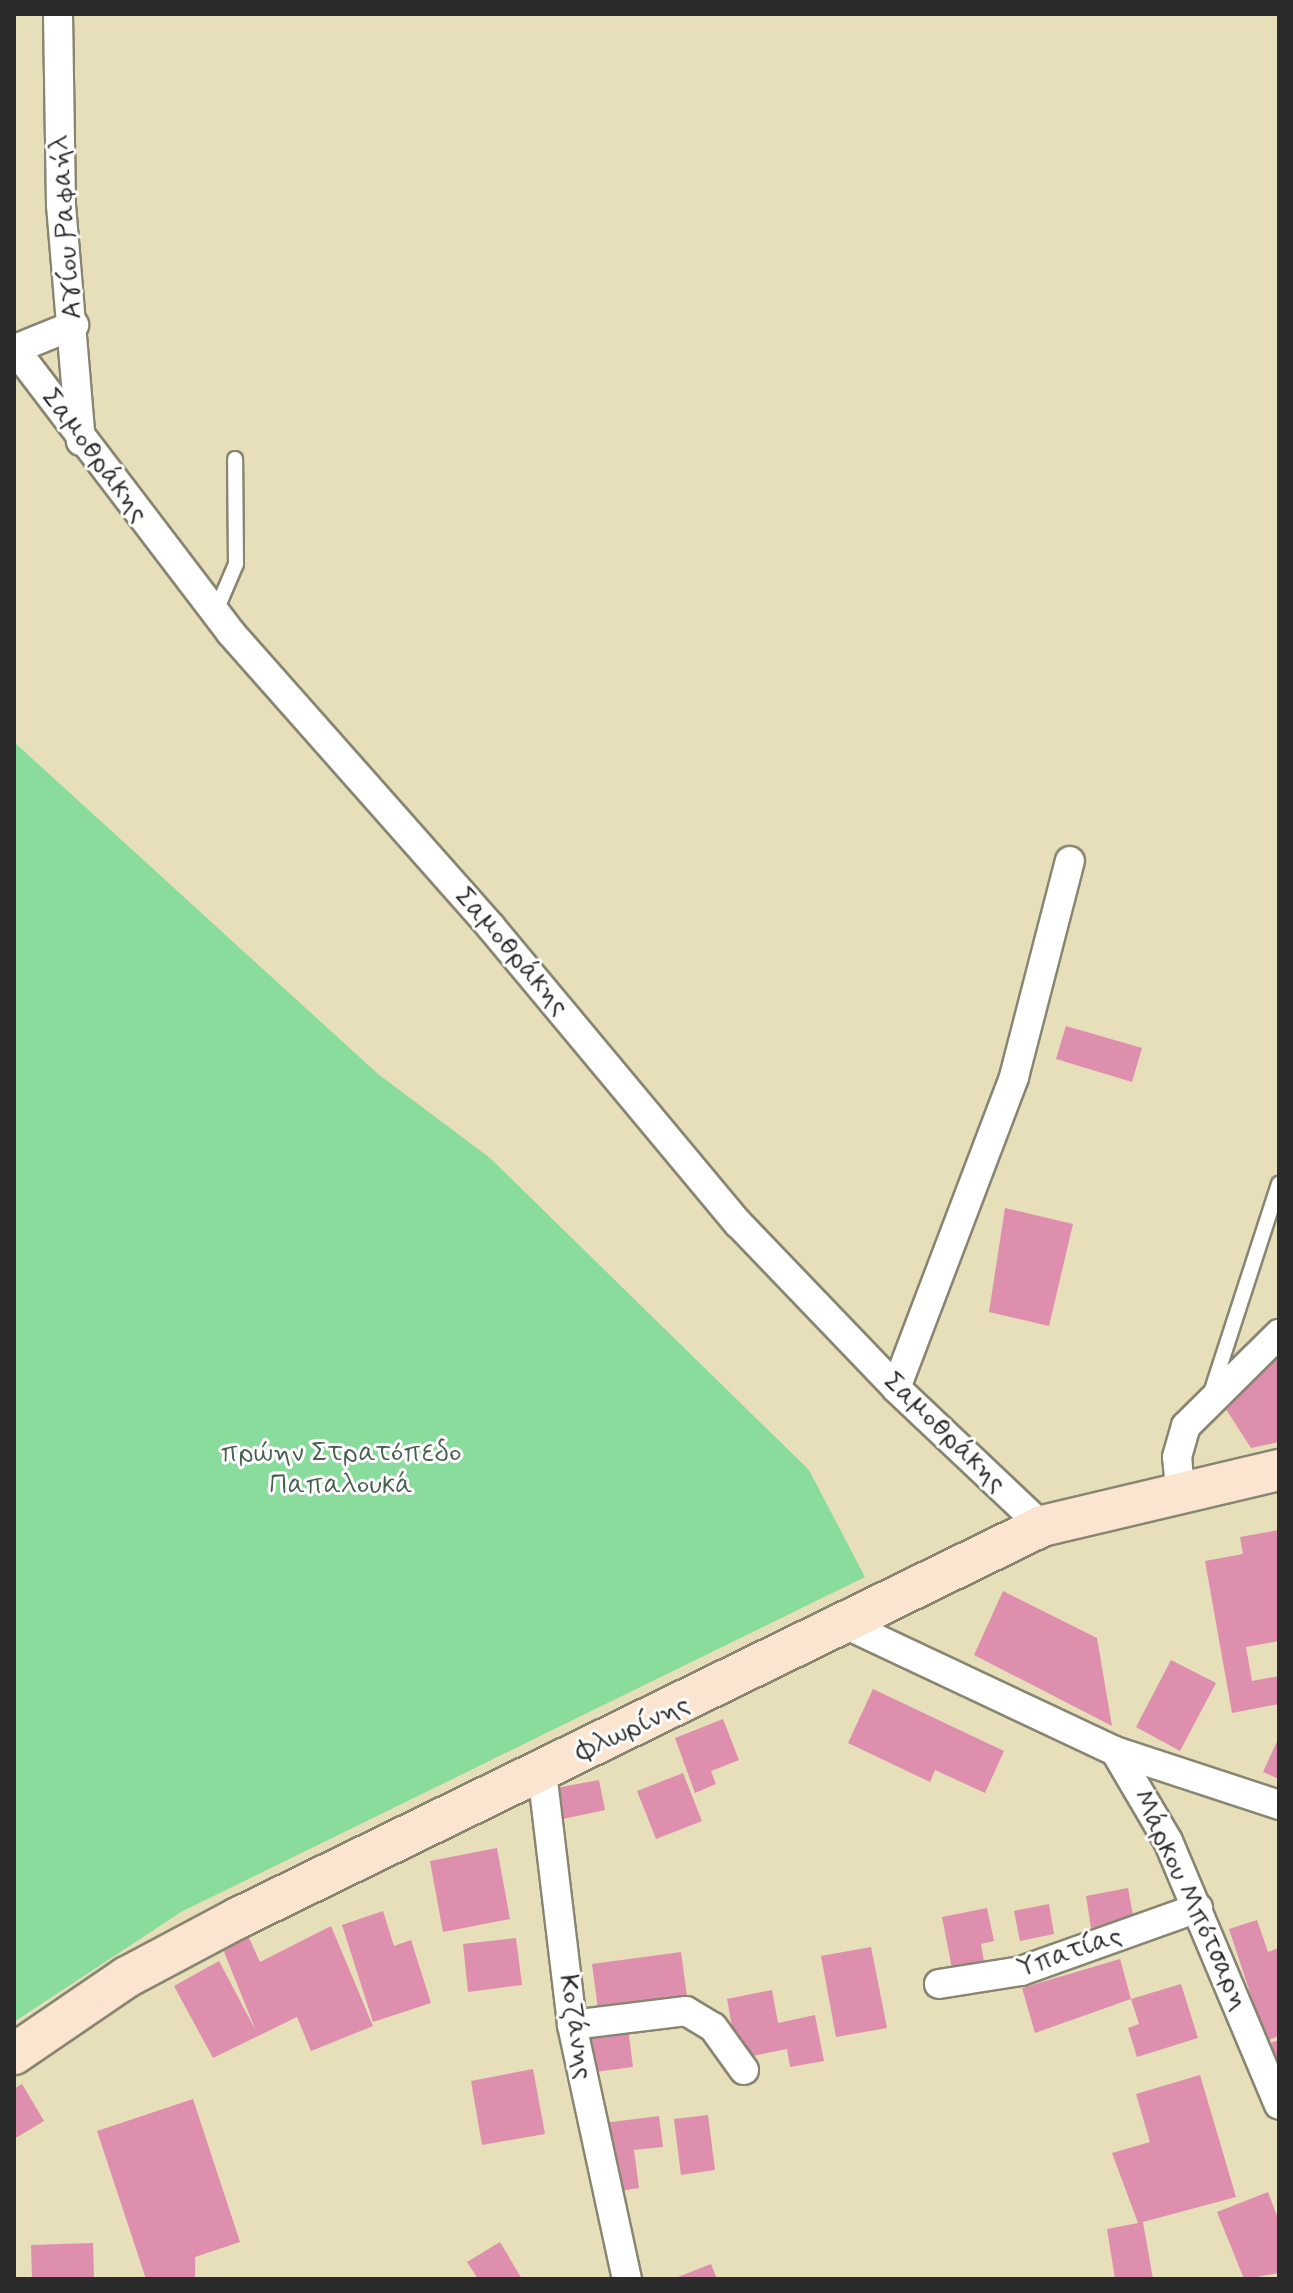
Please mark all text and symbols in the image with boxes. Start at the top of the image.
street label: Αγίου Ραφαήλ [44,134,90,320]
street label: Σαμοθράκης [33,383,155,529]
street label: Σαμοθράκης [446,881,576,1023]
street label: Σαμοθράκης [875,1366,1013,1500]
park label: πρώην Στρατόπεδο Παπαλουκά [220,1437,462,1503]
street label: Φλωρίνης [571,1688,695,1770]
street label: Μάρκου Μπότσαρη [1124,1784,1256,2016]
street label: Υπατίας [1013,1920,1127,1986]
street label: Κοζάνης [550,1972,600,2082]

